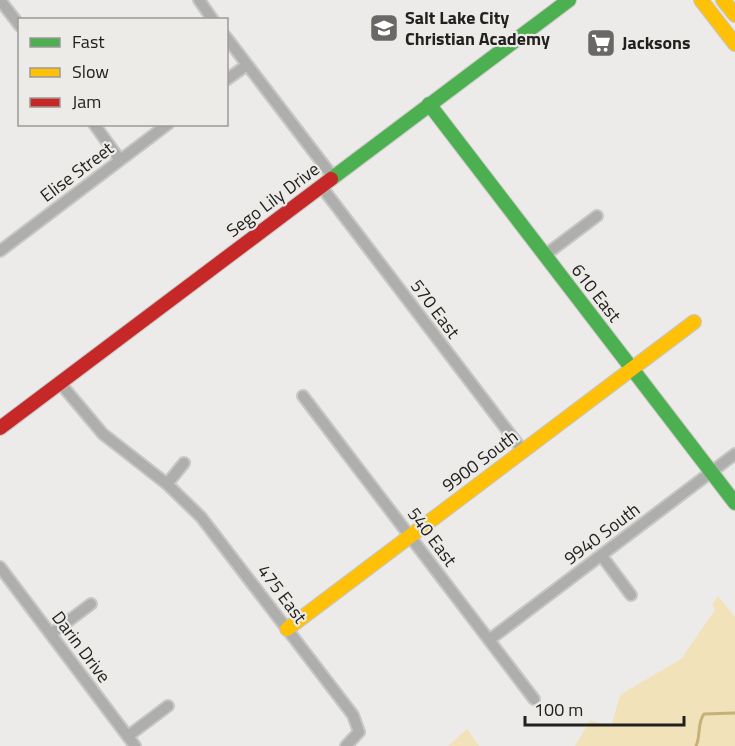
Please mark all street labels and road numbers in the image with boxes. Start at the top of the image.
street label: Elise Street [34,135,120,208]
street label: Sego Lily Drive [221,156,325,244]
street label: 610 East [565,258,628,328]
street label: 570 East [404,273,467,344]
street label: 9900 South [436,423,523,498]
street label: 9940 South [558,496,645,571]
street label: 540 East [401,501,464,572]
street label: 475 East [251,558,314,629]
street label: Darin Drive [45,605,117,688]

